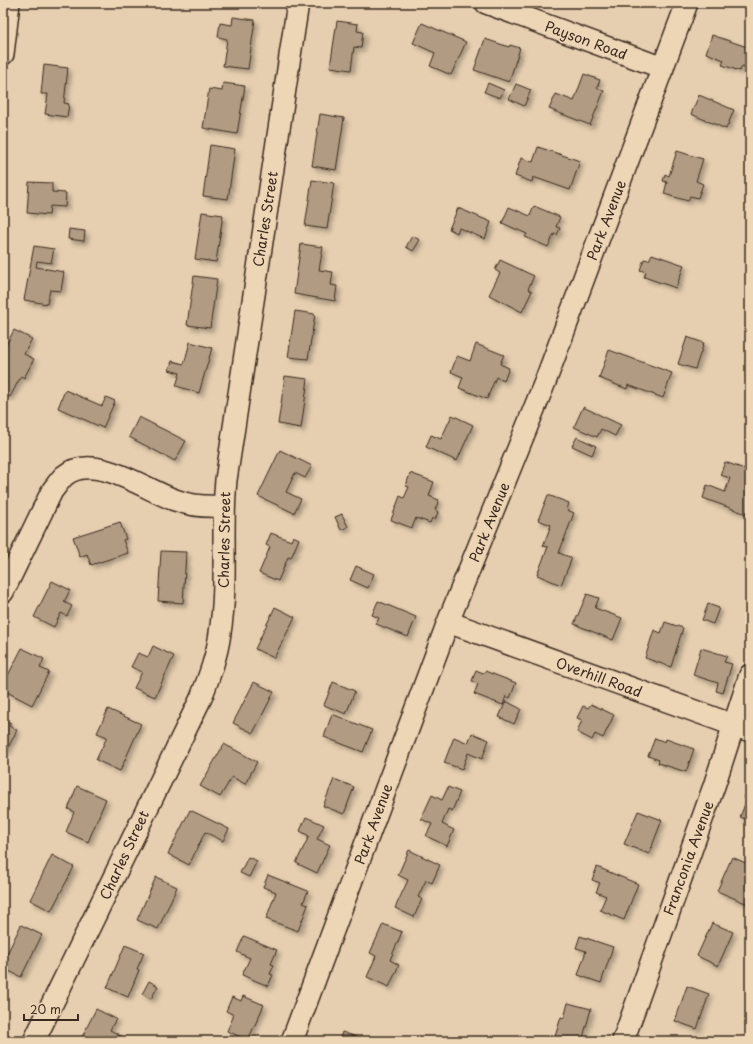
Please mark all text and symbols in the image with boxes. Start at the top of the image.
street label: Payson Road [542,15,630,65]
street label: Charles Street [247,169,283,268]
street label: Park Avenue [581,176,631,263]
street label: Park Avenue [463,479,515,565]
street label: Charles Street [213,491,235,588]
street label: Overhill Road [553,652,645,702]
street label: Park Avenue [349,780,397,867]
street label: Franconia Avenue [658,797,719,918]
street label: Charles Street [94,807,154,903]
scale bar [24,996,78,1022]
text: 20 m [30,1000,61,1018]

